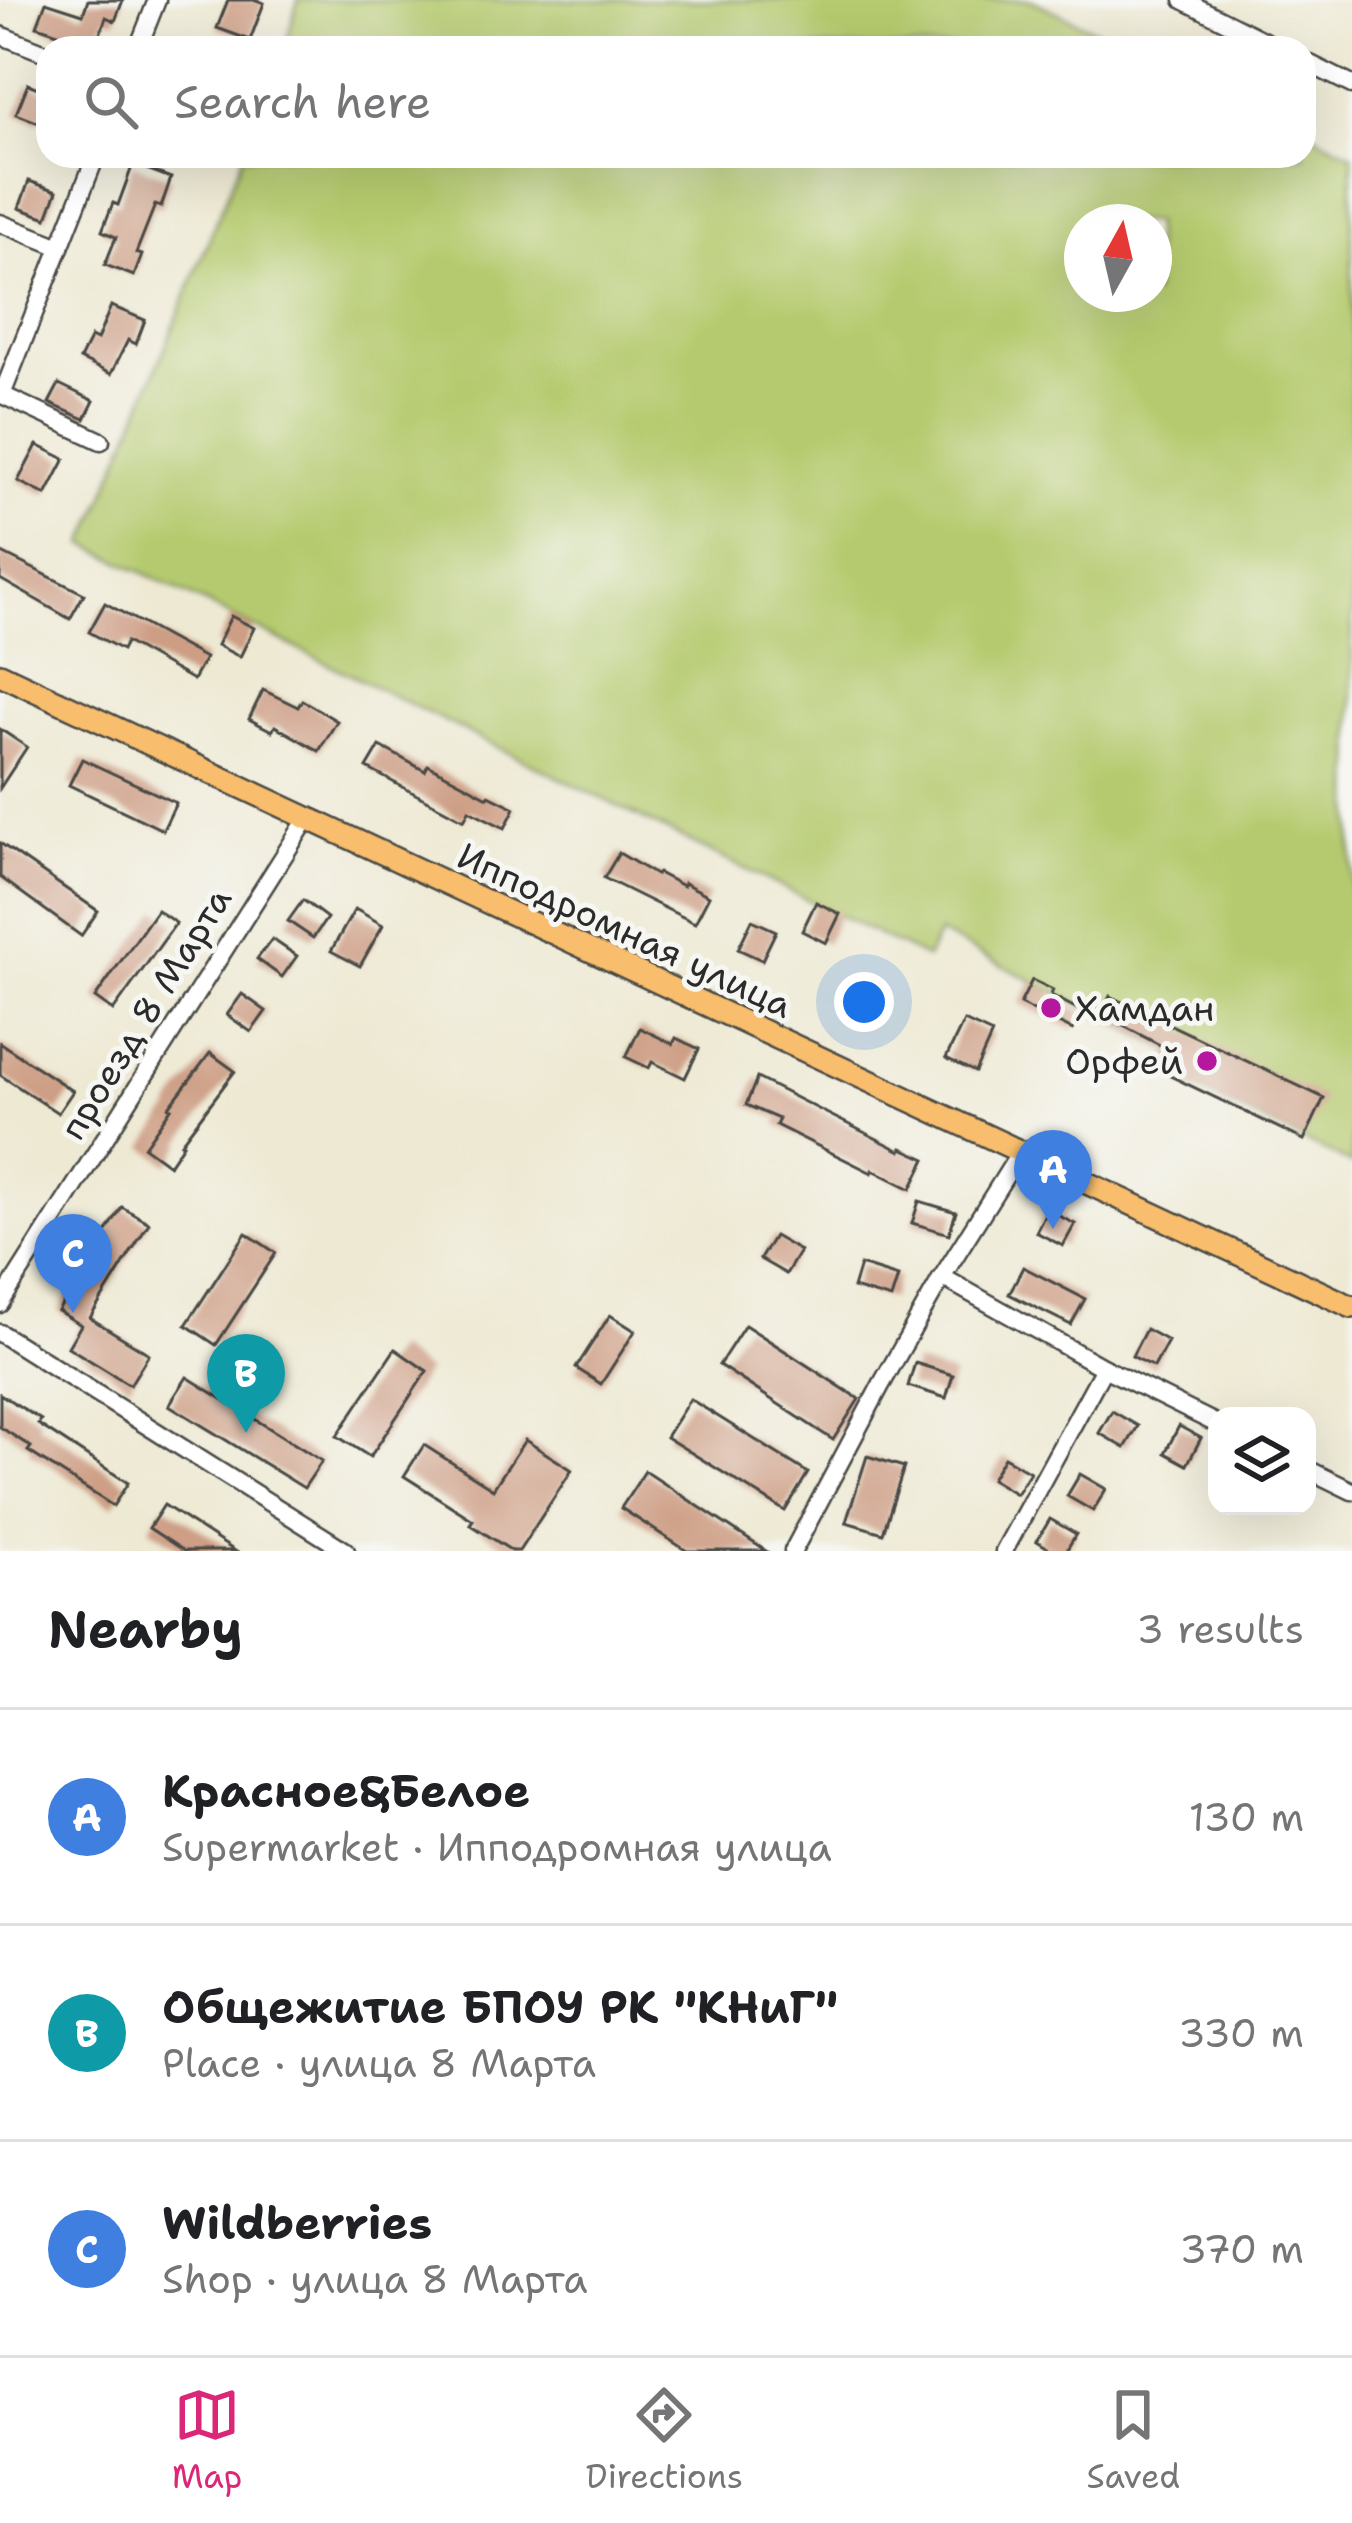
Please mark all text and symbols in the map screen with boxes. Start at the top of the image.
search box [36,36,1316,168]
icon: search [78,69,144,135]
text: Search here [174,72,431,132]
north arrow [1064,204,1172,312]
street label: Ипподромная улица [449,831,800,1030]
street label: проезд 8 Марта [48,878,243,1149]
your location [834,972,894,1032]
place label: Хамдан [1075,984,1214,1033]
marker: Хамдан [1038,995,1064,1021]
place label: Орфей [1065,1037,1183,1086]
marker: Орфей [1194,1048,1220,1074]
pin: A [1014,1130,1092,1229]
pin: C [34,1214,112,1313]
pin: B [207,1334,285,1433]
map controls [1208,1407,1316,1515]
button: layers [1208,1407,1316,1515]
text: Nearby [48,1595,243,1663]
text: 3 results [1137,1603,1304,1655]
text: Красное&Белое [162,1761,530,1821]
text: A [72,1791,102,1843]
text: 130 m [1189,1791,1304,1843]
text: Supermarket · Ипподромная улица [162,1821,832,1873]
text: Общежитие БПОУ РК "КНиГ" [162,1977,838,2037]
text: B [75,2007,99,2059]
text: 330 m [1178,2007,1304,2059]
text: Place · улица 8 Марта [162,2037,596,2089]
text: Wildberries [162,2193,432,2253]
text: C [75,2223,99,2275]
text: 370 m [1179,2223,1304,2275]
text: Shop · улица 8 Марта [162,2253,587,2305]
tab: Map [172,2382,242,2499]
tab: Directions [586,2382,743,2499]
tab: Saved [1087,2382,1180,2499]

